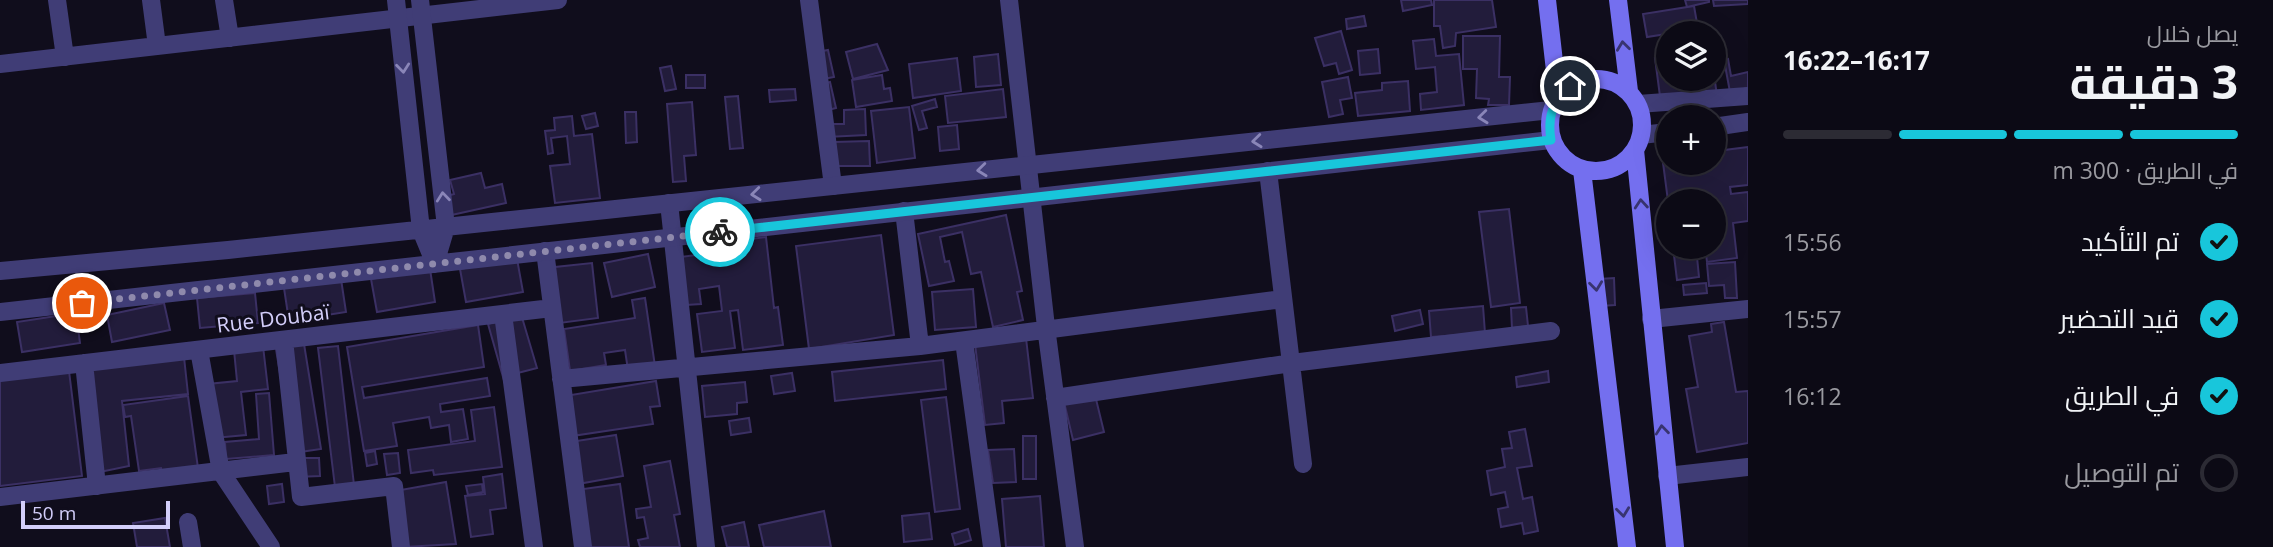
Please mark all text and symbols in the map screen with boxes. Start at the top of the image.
text: يصل خلال [2147,17,2238,49]
map controls [1656,21,1726,259]
button: layers [1656,21,1726,91]
one-way arrow [1616,40,1631,52]
text: 16:17–16:22 [1783,42,1930,78]
text: 3 دقيقة [2070,50,2238,112]
pin [1540,56,1600,116]
one-way arrow [396,62,411,74]
icon: home [1551,67,1589,105]
button: + [1656,105,1726,175]
one-way arrow [1478,109,1489,124]
one-way arrow [1251,133,1262,148]
text: في الطريق · 300 m [2052,154,2238,186]
one-way arrow [976,162,987,177]
one-way arrow [750,186,761,201]
button: − [1656,189,1726,259]
one-way arrow [435,191,450,203]
courier [685,197,755,267]
one-way arrow [1633,198,1648,210]
icon: bike [701,213,739,251]
text: تم التأكيد [2081,223,2179,259]
icon: check [2200,223,2238,261]
text: 15:56 [1783,226,1842,258]
pin [52,273,112,333]
one-way arrow [1589,280,1604,292]
icon: bag [63,284,101,322]
street label: Rue Doubaï [215,297,332,339]
text: قيد التحضير [2060,300,2179,336]
icon: check [2200,300,2238,338]
text: 15:57 [1783,303,1842,335]
text: في الطريق [2065,377,2179,413]
icon: check [2200,377,2238,415]
text: 16:12 [1783,380,1842,412]
one-way arrow [1655,425,1670,436]
text: تم التوصيل [2064,454,2179,490]
scale bar [21,498,170,530]
text: 50 m [32,500,76,526]
one-way arrow [1615,506,1630,518]

